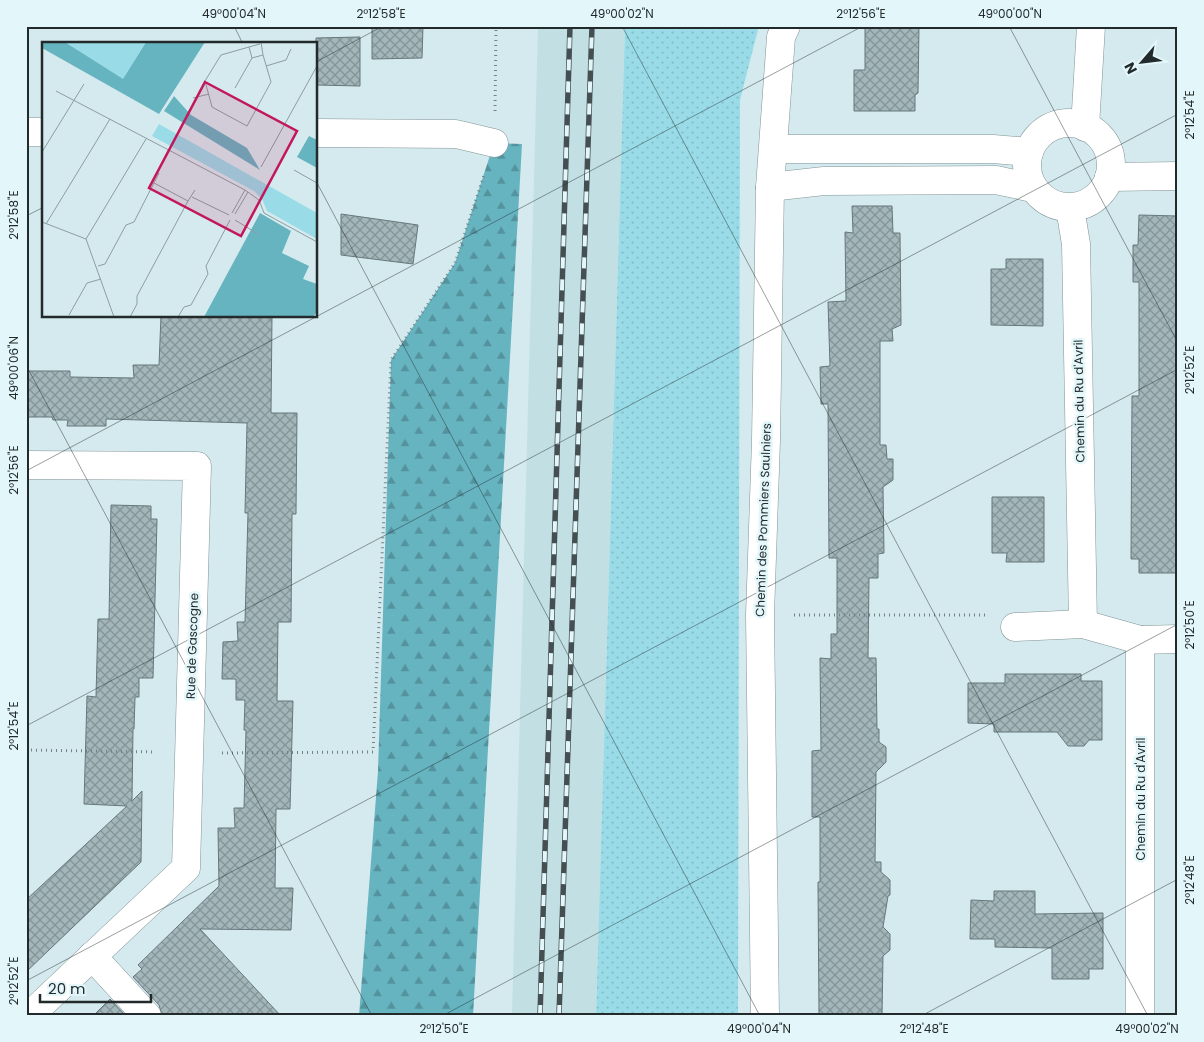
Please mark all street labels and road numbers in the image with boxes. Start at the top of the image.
street label: Chemin du Ru d'Avril [1069,339,1089,463]
street label: Chemin des Pommiers Saulniers [751,423,775,617]
street label: Rue de Gascogne [182,593,202,699]
street label: Chemin du Ru d'Avril [1132,737,1149,860]

